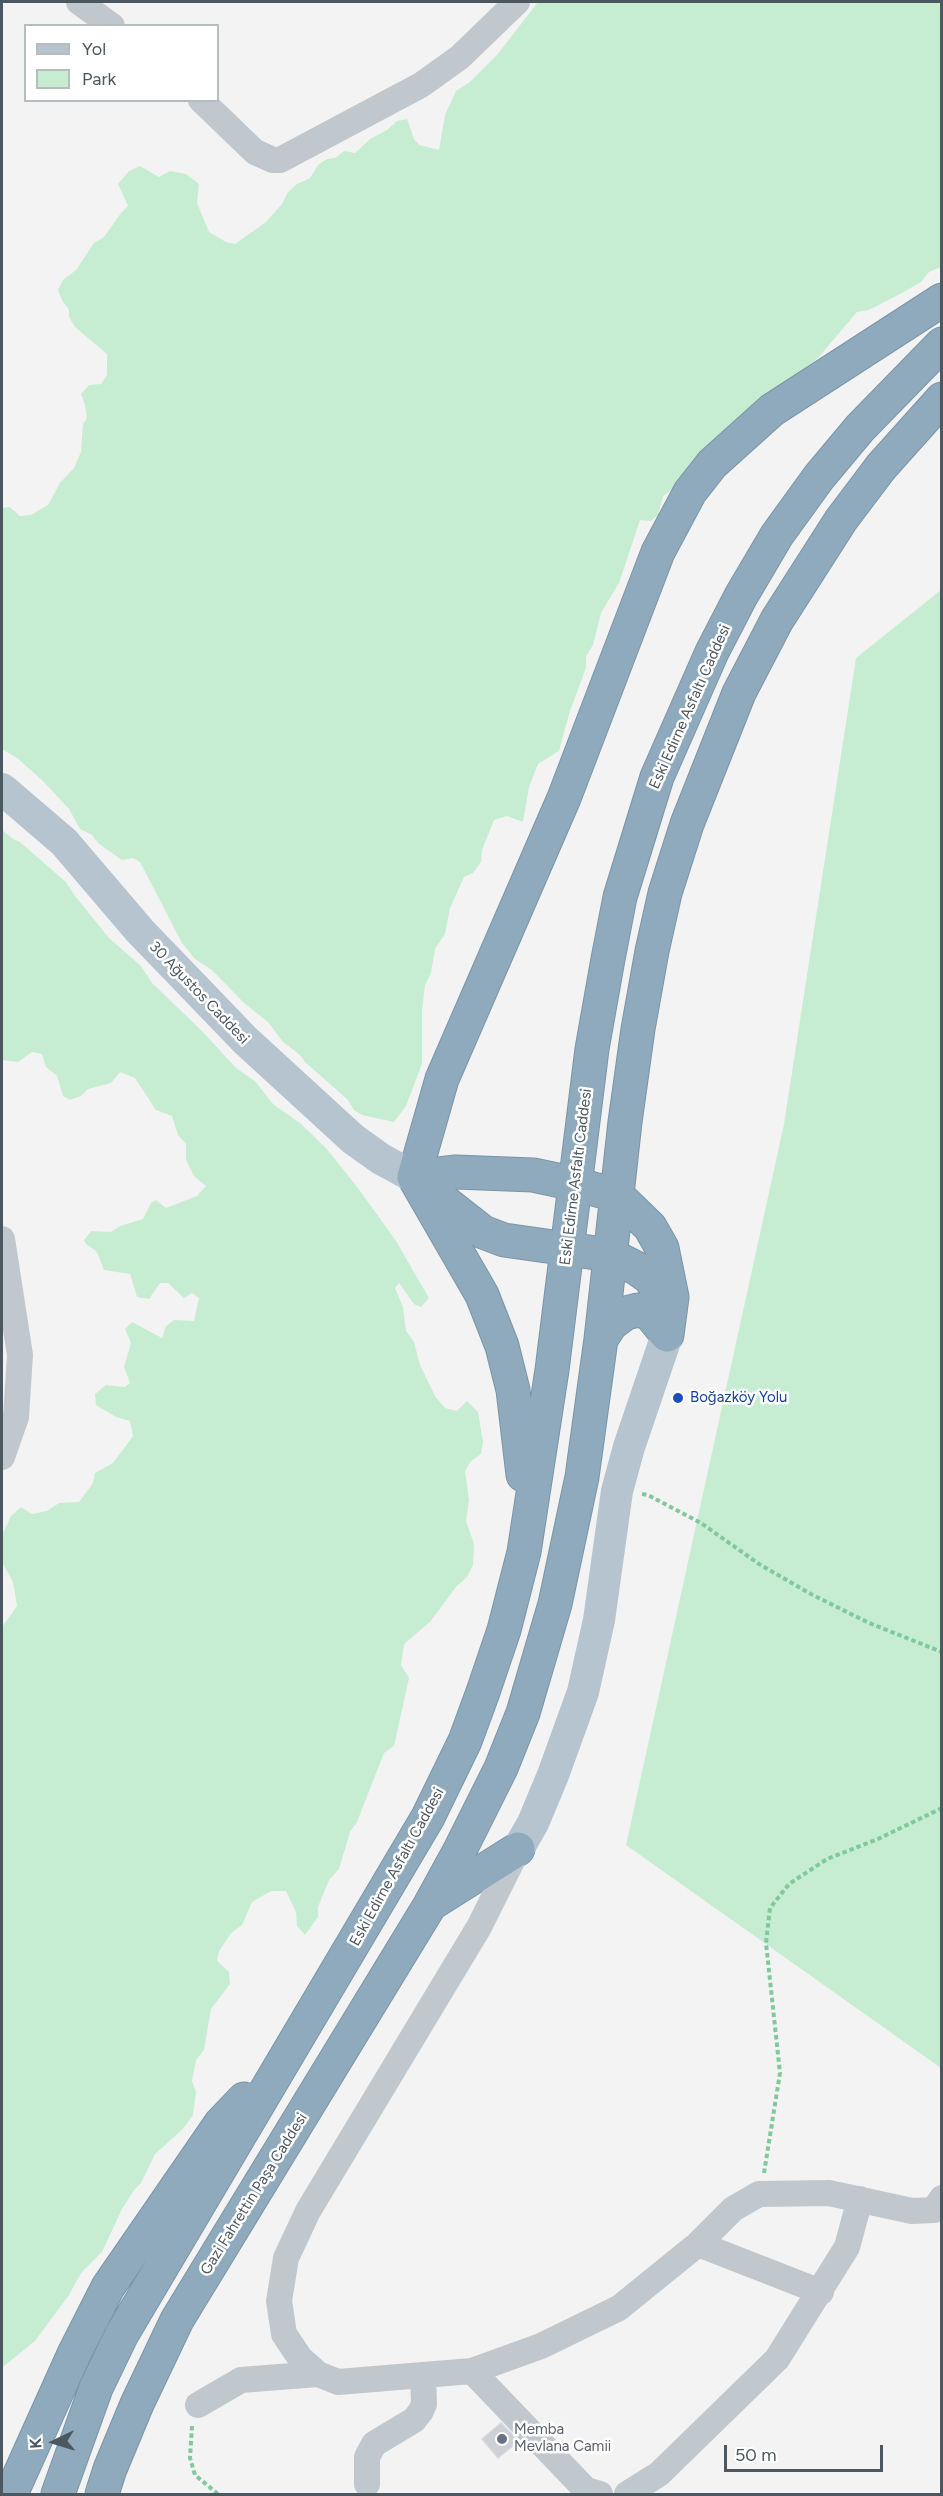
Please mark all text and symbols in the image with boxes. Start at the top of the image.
legend [24,24,219,102]
text: Yol [82,38,106,60]
text: Park [82,68,116,90]
street label: Eski Edirne Asfaltı Caddesi [646,622,734,792]
street label: 30 Ağustos Caddesi [145,938,253,1048]
street label: Eski Edirne Asfaltı Caddesi [556,1088,596,1266]
place label: Boğazköy Yolu [690,1389,787,1407]
marker: Boğazköy Yolu [671,1391,685,1405]
street label: Eski Edirne Asfaltı Caddesi [346,1785,448,1949]
street label: Gazi Fahrettin Paşa Caddesi [197,2110,311,2278]
north arrow [24,2412,84,2472]
place label: Memba Mevlana Camii [514,2421,611,2456]
marker: Memba Mevlana Camii [495,2432,509,2446]
scale bar [727,2433,886,2471]
text: K [26,2437,45,2449]
text: 50 m [735,2444,777,2466]

